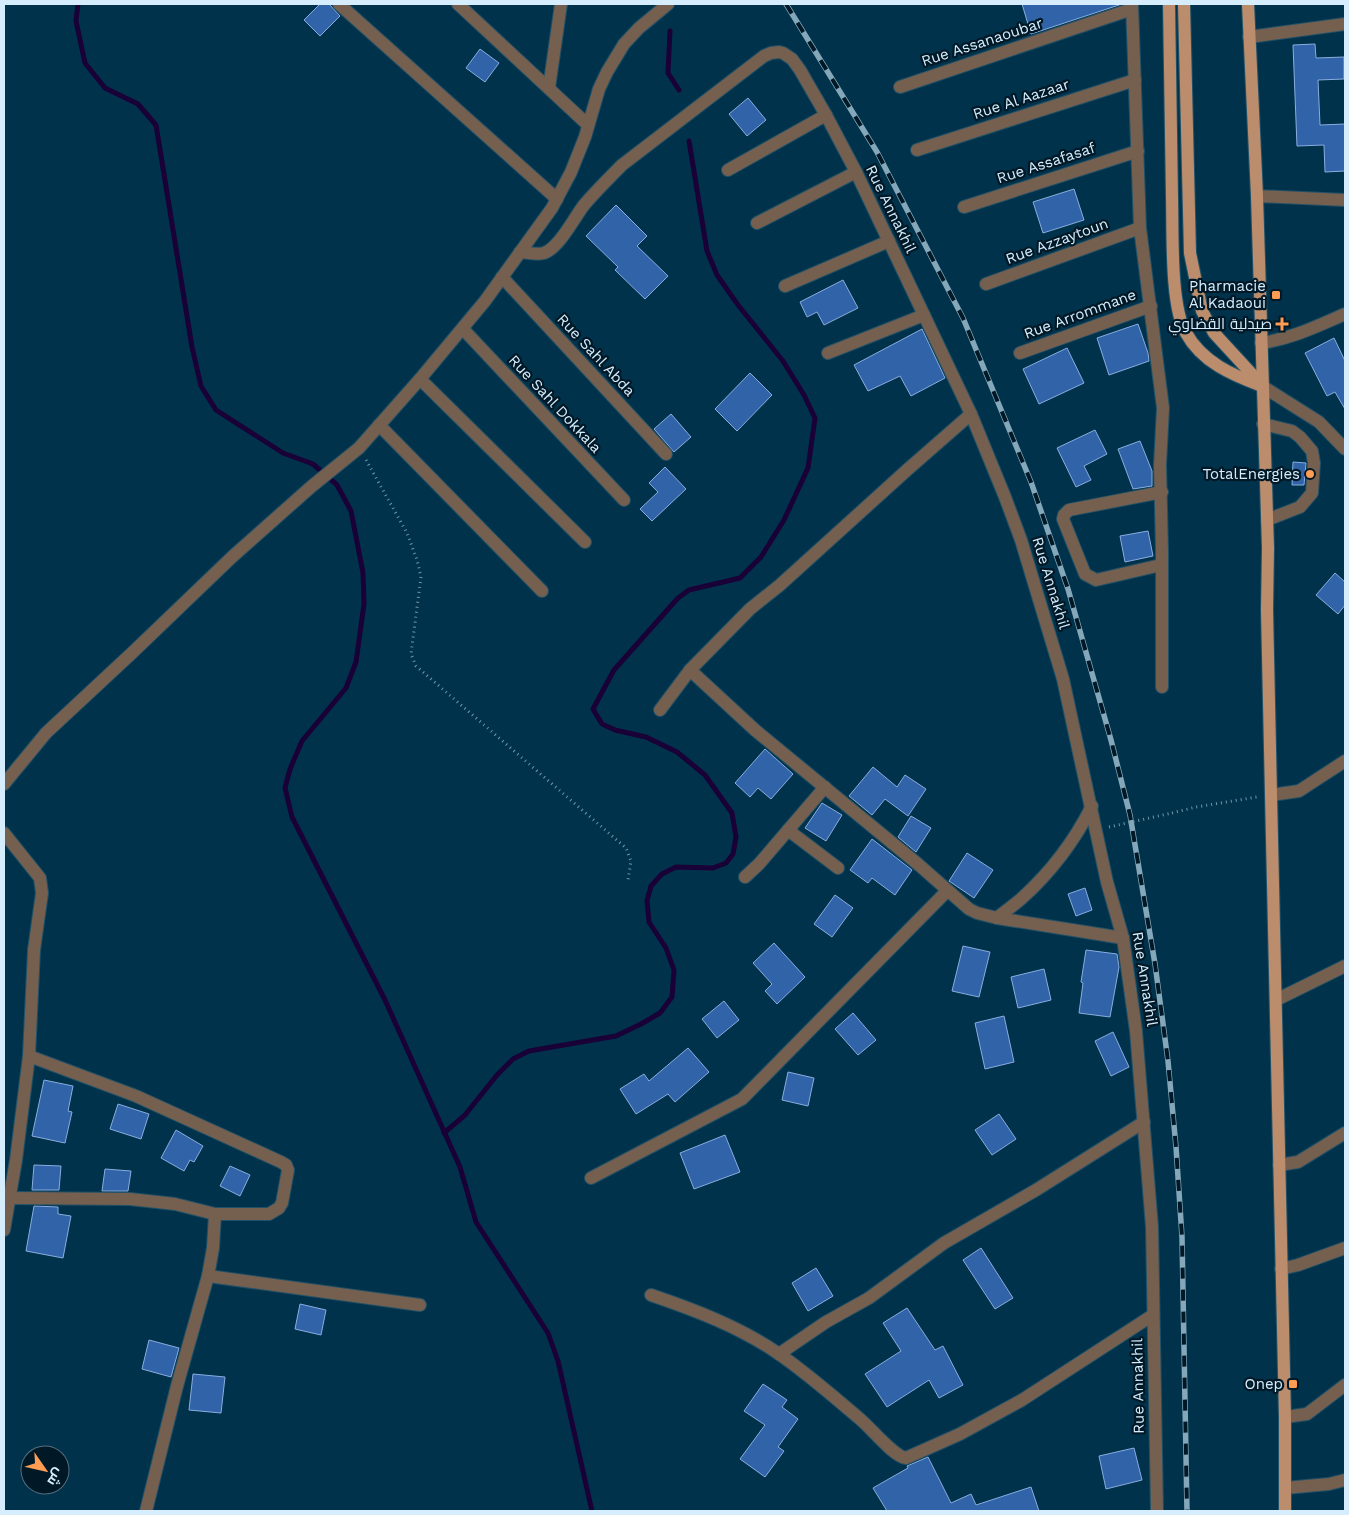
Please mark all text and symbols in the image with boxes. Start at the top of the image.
street label: Rue Assanaoubar [919,14,1045,70]
street label: Rue Al Aazaar [971,75,1071,123]
street label: Rue Assafasaf [995,139,1098,187]
street label: Rue Annakhil [862,162,920,256]
street label: Rue Azzaytoun [1003,214,1111,268]
place label: Pharmacie Al Kadaoui [1189,277,1266,312]
street label: Rue Arrommane [1021,285,1139,343]
marker: Pharmacie Al Kadaoui [1270,289,1282,301]
street label: Rue Sahl Abda [553,310,639,400]
place label: صيدلية القضاوي [1168,315,1272,336]
marker: صيدلية القضاوي [1276,318,1288,330]
street label: Rue Sahl Dokkala [505,351,605,457]
place label: TotalEnergies [1203,465,1300,483]
marker: TotalEnergies [1304,468,1316,480]
street label: Rue Annakhil [1028,535,1074,632]
street label: Rue Annakhil [1129,930,1161,1028]
street label: Rue Annakhil [1128,1338,1148,1434]
place label: Onep [1245,1375,1283,1393]
marker: Onep [1287,1378,1299,1390]
north arrow [20,1445,70,1495]
text: ش [43,1465,67,1489]

